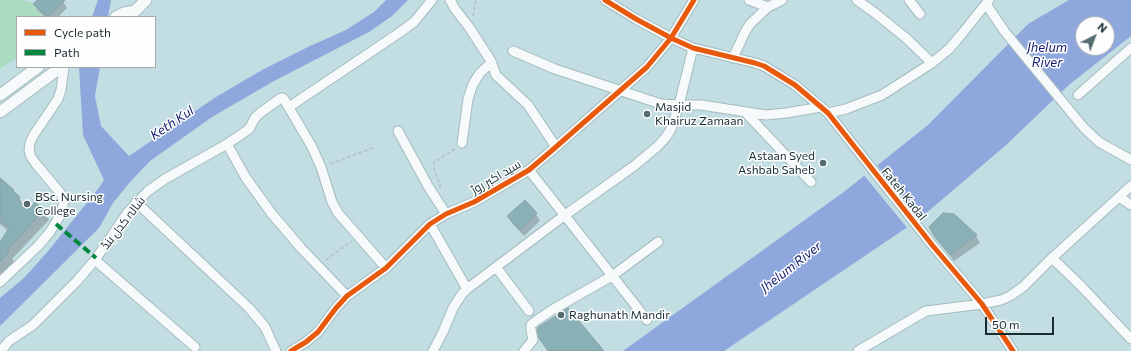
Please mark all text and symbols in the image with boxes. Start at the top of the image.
legend [16,16,156,68]
north arrow [1075,16,1115,56]
text: N [1095,20,1110,35]
text: Cycle path [54,25,111,39]
water label: Jhelum River [1027,40,1067,71]
text: Path [54,45,80,59]
place label: Masjid Khairuz Zamaan [655,100,743,128]
water label: Keth Kul [147,103,197,143]
marker: Masjid Khairuz Zamaan [642,109,652,119]
place label: Astaan Syed Ashbab Saheb [738,149,815,177]
street label: سید اکبر روڑ [469,157,523,197]
marker: Astaan Syed Ashbab Saheb [818,158,828,168]
street label: Fateh Kadal [878,165,930,223]
place label: BSc. Nursing College [35,190,103,218]
street label: شالہ کدل بنڈ [98,194,148,252]
marker: BSc. Nursing College [22,199,32,209]
water label: Jhelum River [757,238,825,296]
place label: Raghunath Mandir [569,308,670,322]
scale bar [987,309,1056,335]
marker: Raghunath Mandir [556,310,566,320]
text: 50 m [992,317,1020,331]

